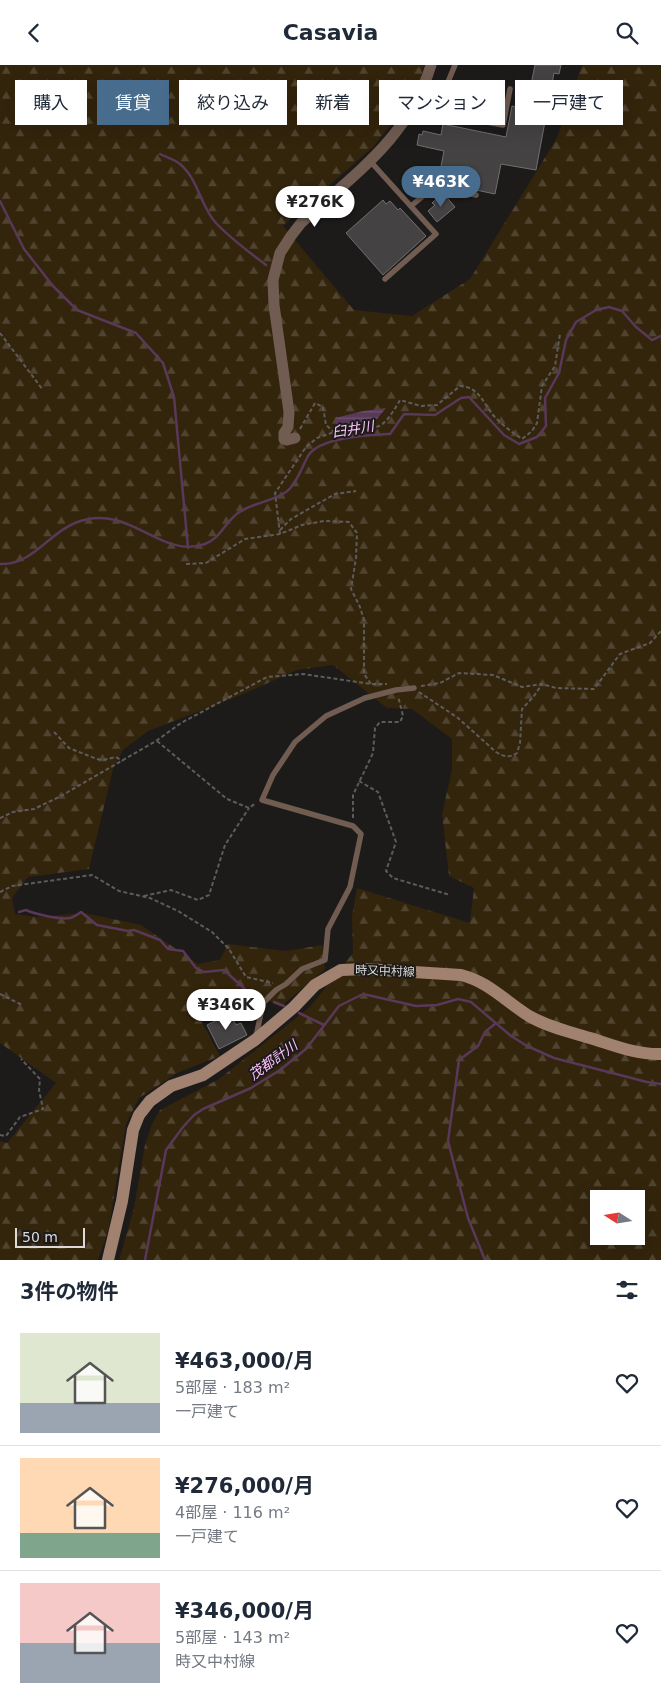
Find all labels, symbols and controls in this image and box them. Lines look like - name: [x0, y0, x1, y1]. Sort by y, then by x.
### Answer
- icon: back: [20, 19, 48, 47]
- icon: search: [613, 19, 641, 47]
- text: Casavia: [283, 20, 378, 45]
- chip: 購入: [15, 80, 87, 125]
- chip: 賃貸: [97, 80, 169, 125]
- chip: 絞り込み: [179, 80, 287, 125]
- chip: 新着: [297, 80, 369, 125]
- chip: マンション: [379, 80, 505, 125]
- chip: 一戸建て: [515, 80, 623, 125]
- pin: ¥463K: [406, 165, 476, 208]
- text: ¥463K: [413, 172, 469, 191]
- pin: ¥276K: [280, 185, 350, 228]
- text: ¥276K: [287, 192, 343, 211]
- water label: 臼井川: [331, 418, 377, 440]
- street label: 時又中村線: [355, 963, 415, 979]
- pin: ¥346K: [191, 989, 261, 1031]
- text: ¥346K: [198, 995, 254, 1014]
- water label: 茂都計川: [246, 1036, 302, 1083]
- north arrow: [590, 1190, 645, 1245]
- map controls: [590, 1190, 645, 1245]
- scale bar: [15, 1225, 85, 1248]
- text: 50 m: [22, 1229, 58, 1245]
- icon: filters: [613, 1276, 641, 1304]
- text: 3件の物件: [20, 1280, 119, 1304]
- text: ¥463,000/月: [175, 1349, 314, 1373]
- icon: home: [60, 1353, 120, 1413]
- icon: heart: [613, 1369, 641, 1397]
- text: 5部屋 · 183 m²: [175, 1378, 290, 1397]
- text: 一戸建て: [175, 1402, 239, 1421]
- text: ¥276,000/月: [175, 1474, 314, 1498]
- icon: home: [60, 1478, 120, 1538]
- icon: heart: [613, 1494, 641, 1522]
- text: 4部屋 · 116 m²: [175, 1503, 290, 1522]
- text: 一戸建て: [175, 1527, 239, 1546]
- text: ¥346,000/月: [175, 1599, 314, 1623]
- icon: home: [60, 1603, 120, 1663]
- icon: heart: [613, 1619, 641, 1647]
- text: 5部屋 · 143 m²: [175, 1628, 290, 1647]
- text: 時又中村線: [175, 1652, 255, 1671]

